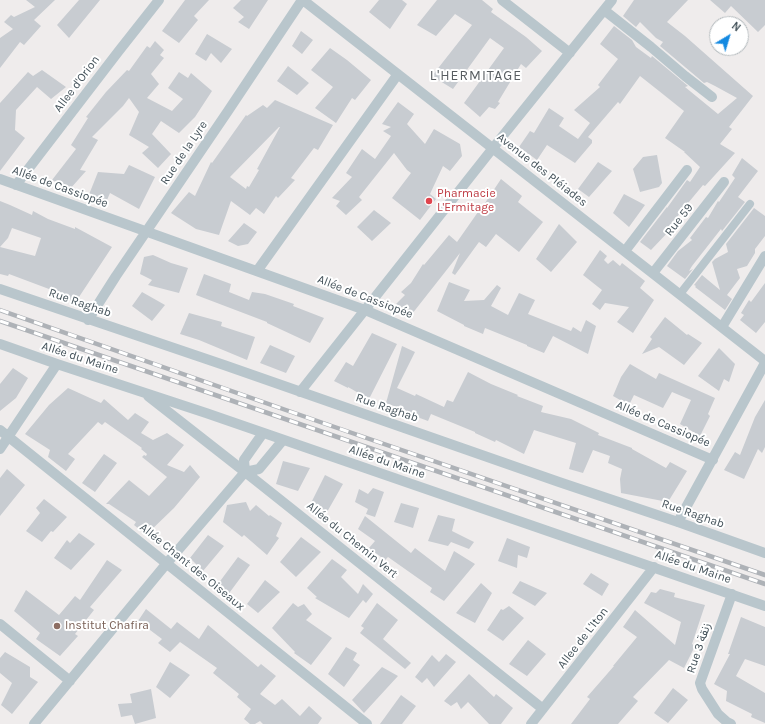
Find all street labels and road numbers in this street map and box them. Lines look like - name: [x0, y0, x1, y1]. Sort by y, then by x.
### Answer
- street label: Allee d'Orion: [51, 53, 103, 115]
- street label: Rue de la Lyre: [157, 118, 211, 188]
- street label: Avenue des Pléiades: [494, 130, 590, 210]
- street label: Allée de Cassiopée: [10, 163, 110, 211]
- street label: Rue 59: [662, 201, 696, 239]
- street label: Allée de Cassiopée: [315, 272, 415, 322]
- street label: Rue Raghab: [47, 286, 113, 320]
- street label: Allée du Maine: [40, 339, 120, 377]
- street label: Rue Raghab: [354, 391, 420, 425]
- street label: Allée de Cassiopée: [614, 398, 712, 450]
- street label: Allée du Maine: [347, 442, 427, 482]
- street label: Rue Raghab: [660, 497, 726, 531]
- street label: Allée du Chemin Vert: [304, 499, 400, 581]
- street label: Allée Chant des Oiseaux: [137, 520, 247, 614]
- street label: Allée du Maine: [653, 547, 733, 587]
- street label: Allee de L'Iton: [555, 604, 611, 672]
- street label: Rue 3 زنقة: [684, 621, 714, 675]

